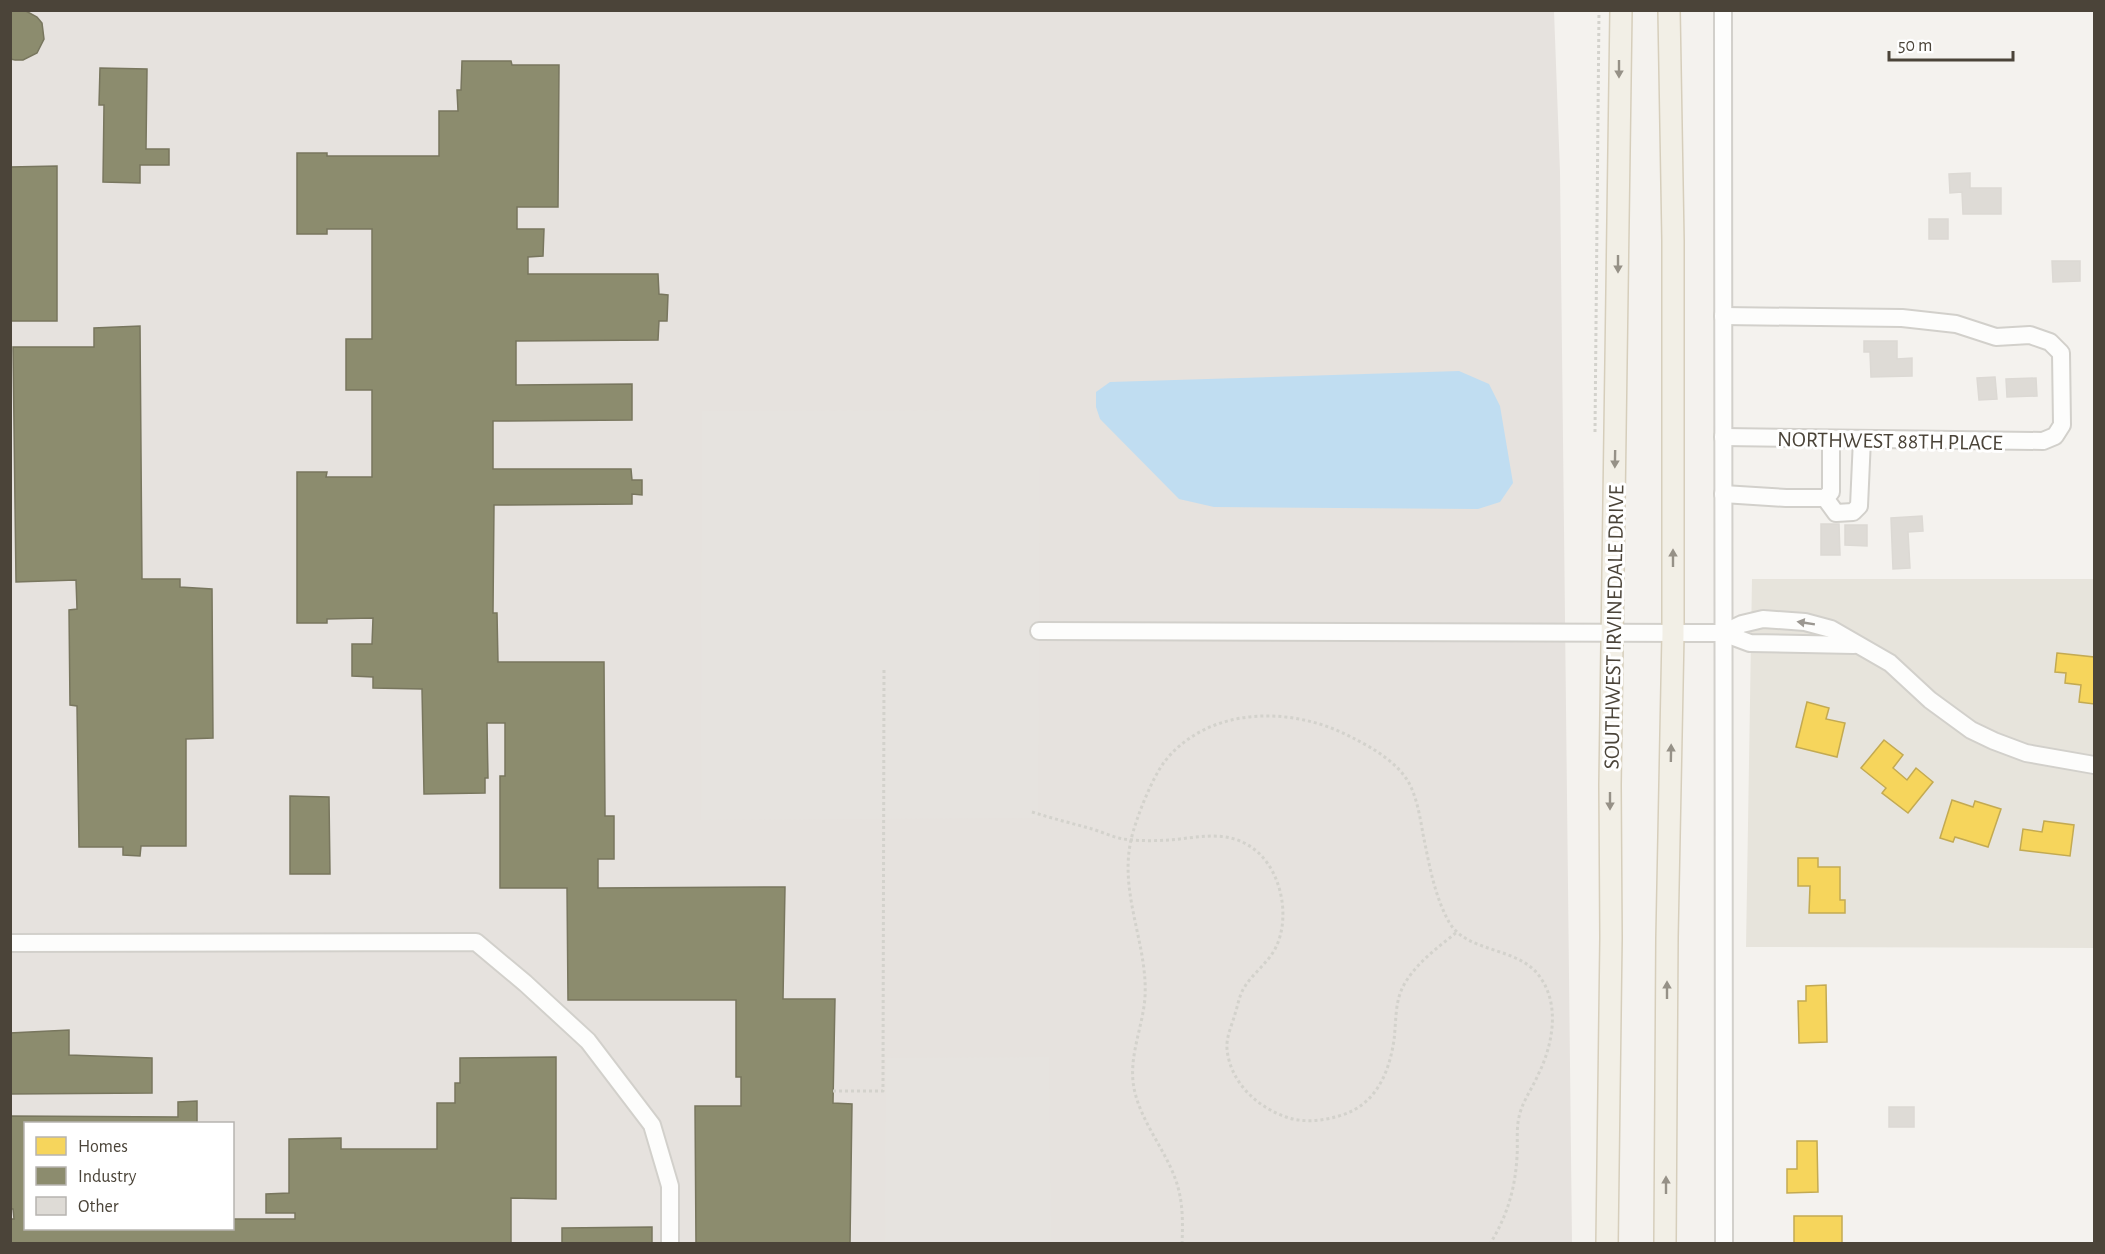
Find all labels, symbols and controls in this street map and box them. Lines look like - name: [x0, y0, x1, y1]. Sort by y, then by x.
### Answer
- scale bar: [1889, 24, 2014, 62]
- text: 50 m: [1898, 37, 1932, 55]
- one-way arrow: [1614, 59, 1624, 78]
- one-way arrow: [1613, 254, 1623, 273]
- street label: NORTHWEST 88TH PLACE: [1777, 428, 2003, 454]
- one-way arrow: [1611, 449, 1620, 468]
- street label: SOUTHWEST IRVINEDALE DRIVE: [1601, 484, 1627, 770]
- one-way arrow: [1668, 549, 1678, 568]
- one-way arrow: [1796, 618, 1815, 627]
- one-way arrow: [1666, 744, 1675, 763]
- one-way arrow: [1605, 791, 1615, 810]
- one-way arrow: [1662, 981, 1672, 1000]
- legend: [24, 1122, 234, 1230]
- text: Homes: [78, 1138, 128, 1156]
- text: Industry: [78, 1168, 137, 1186]
- one-way arrow: [1661, 1176, 1671, 1195]
- text: Other: [78, 1198, 119, 1216]

